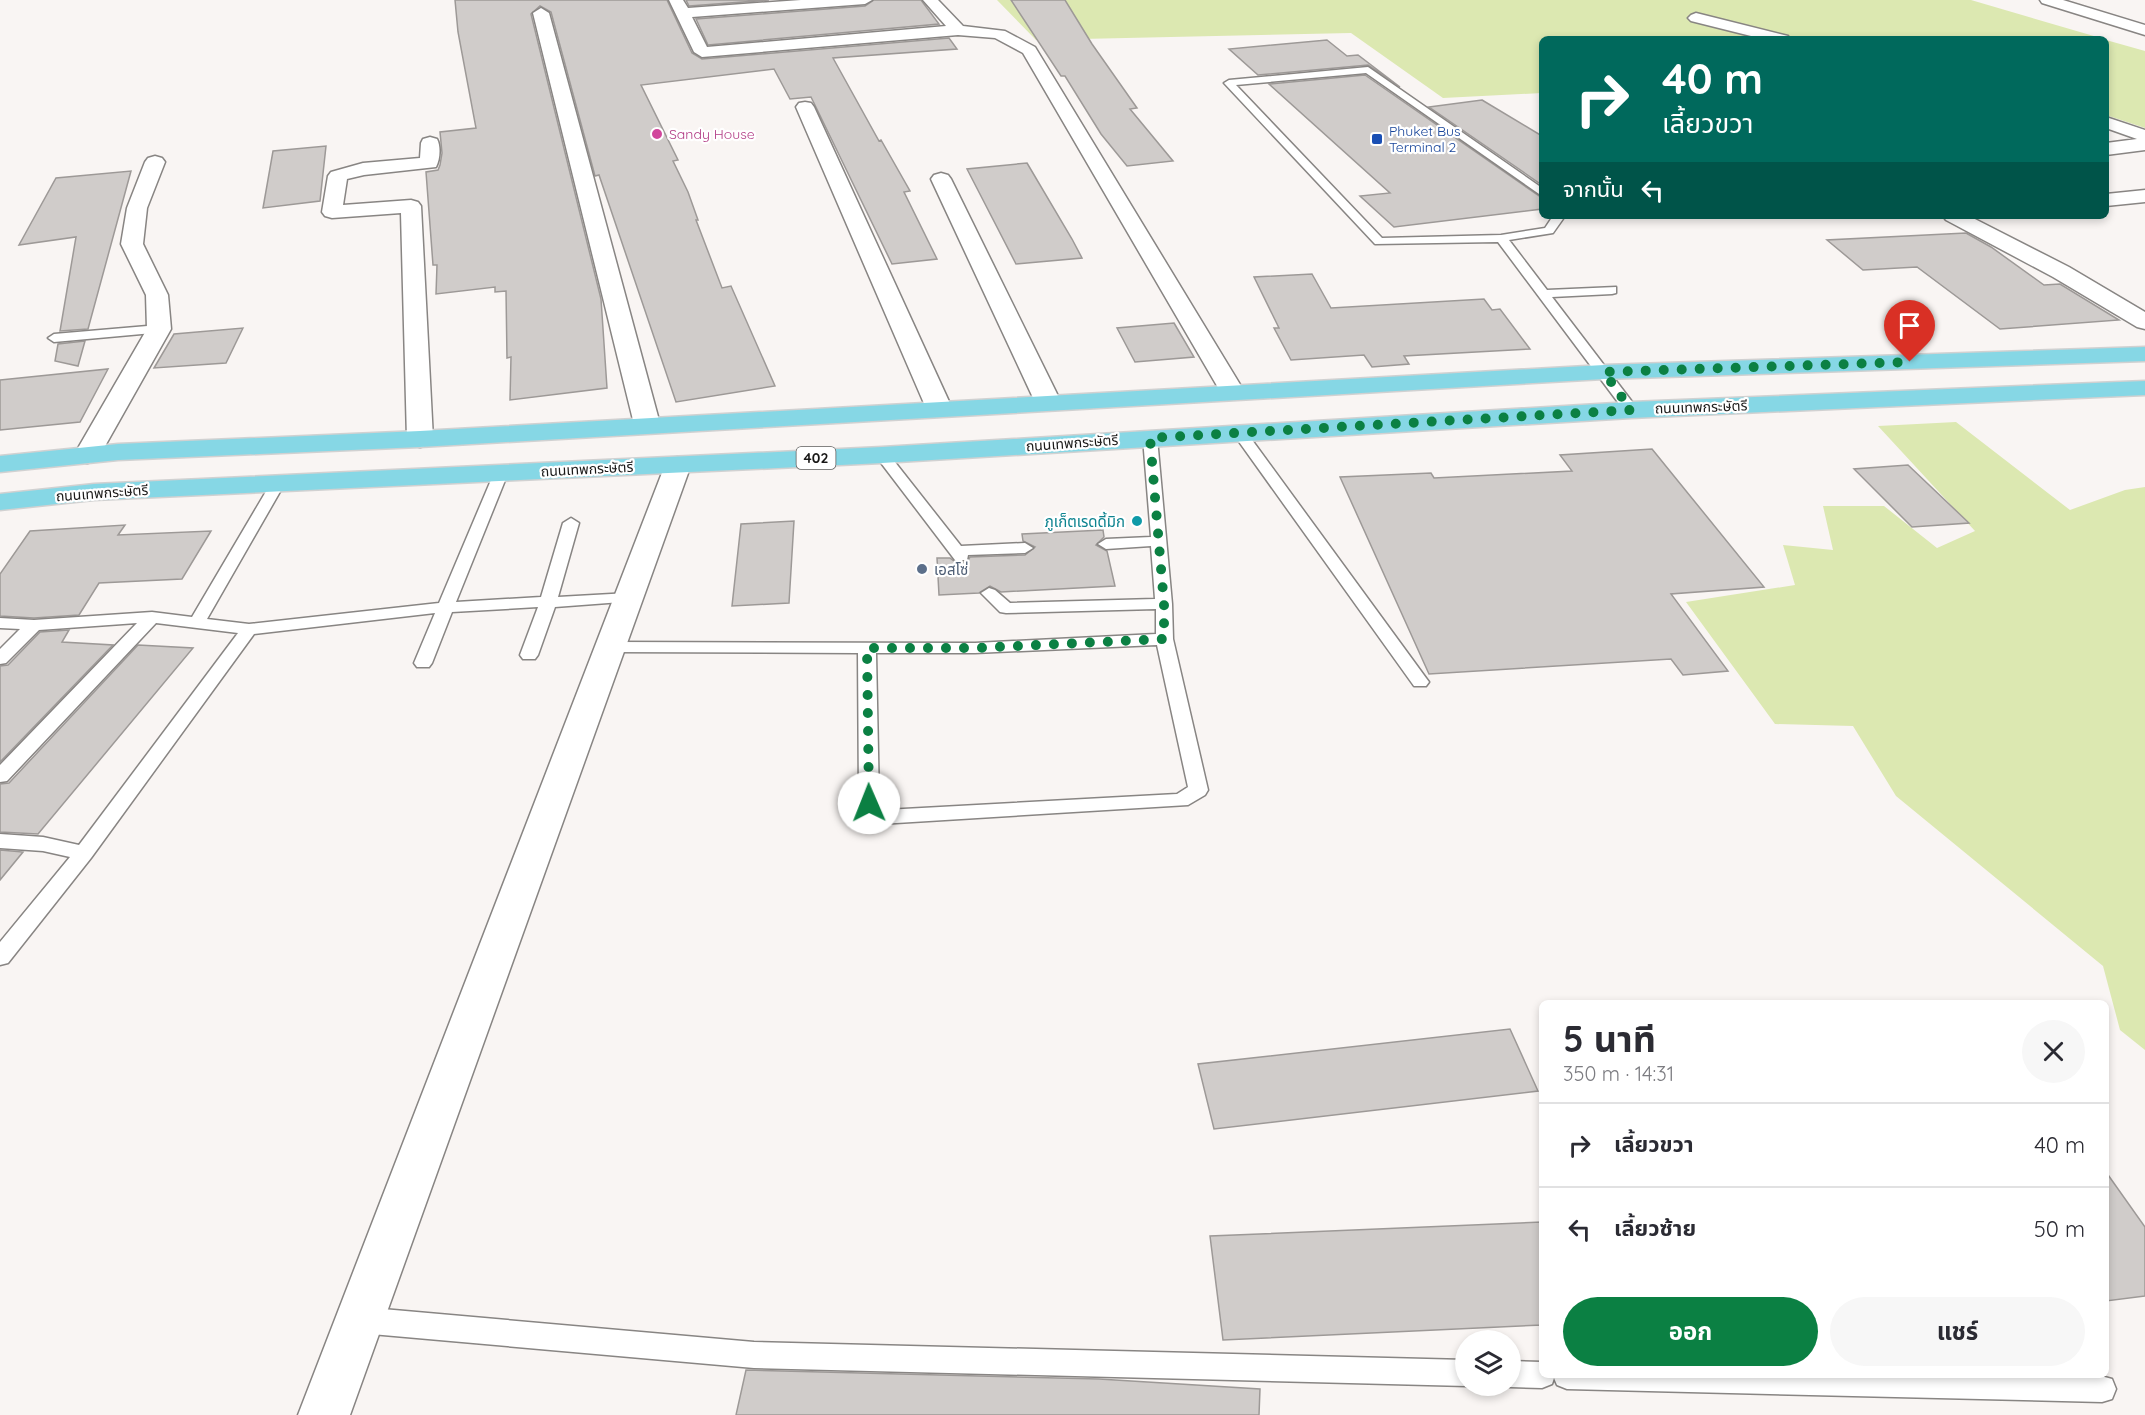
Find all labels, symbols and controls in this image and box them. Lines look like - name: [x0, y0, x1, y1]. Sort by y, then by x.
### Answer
- text: 40 m: [1662, 52, 1763, 105]
- icon: right: [1563, 60, 1641, 138]
- text: เลี้ยวขวา: [1662, 106, 1753, 140]
- place label: Phuket Bus Terminal 2: [1389, 122, 1461, 156]
- place label: Sandy House: [669, 125, 755, 143]
- marker: Sandy House: [650, 127, 664, 141]
- marker: Phuket Bus Terminal 2: [1370, 132, 1384, 146]
- icon: left: [1636, 174, 1669, 207]
- text: จากนั้น: [1563, 175, 1624, 203]
- pin: [1884, 300, 1935, 362]
- icon: arrive: [1893, 309, 1926, 342]
- street label: ถนนเทพกระษัตรี: [1654, 396, 1748, 418]
- street label: ถนนเทพกระษัตรี: [1025, 431, 1119, 455]
- road number: 402: [796, 447, 836, 469]
- street label: ถนนเทพกระษัตรี: [540, 458, 634, 480]
- street label: ถนนเทพกระษัตรี: [55, 481, 149, 505]
- place label: ภูเก็ตเรดดี้มิก: [1045, 511, 1125, 531]
- marker: ภูเก็ตเรดดี้มิก: [1130, 514, 1144, 528]
- place label: เอสโซ่: [934, 560, 968, 579]
- marker: เอสโซ่: [915, 562, 929, 576]
- position arrow: [837, 771, 901, 835]
- text: 5 นาที: [1563, 1016, 1656, 1061]
- button: close: [2022, 1020, 2085, 1083]
- text: 350 m · 14:31: [1563, 1061, 1674, 1086]
- icon: right: [1563, 1129, 1596, 1162]
- text: เลี้ยวขวา: [1614, 1130, 1694, 1158]
- text: 40 m: [2034, 1131, 2085, 1159]
- icon: left: [1563, 1213, 1596, 1246]
- text: เลี้ยวซ้าย: [1614, 1214, 1696, 1242]
- text: 50 m: [2034, 1215, 2085, 1243]
- button: ออก: [1563, 1297, 1818, 1366]
- button: แชร์: [1830, 1297, 2085, 1366]
- map controls: [1455, 1330, 1521, 1396]
- button: layers: [1455, 1330, 1521, 1396]

